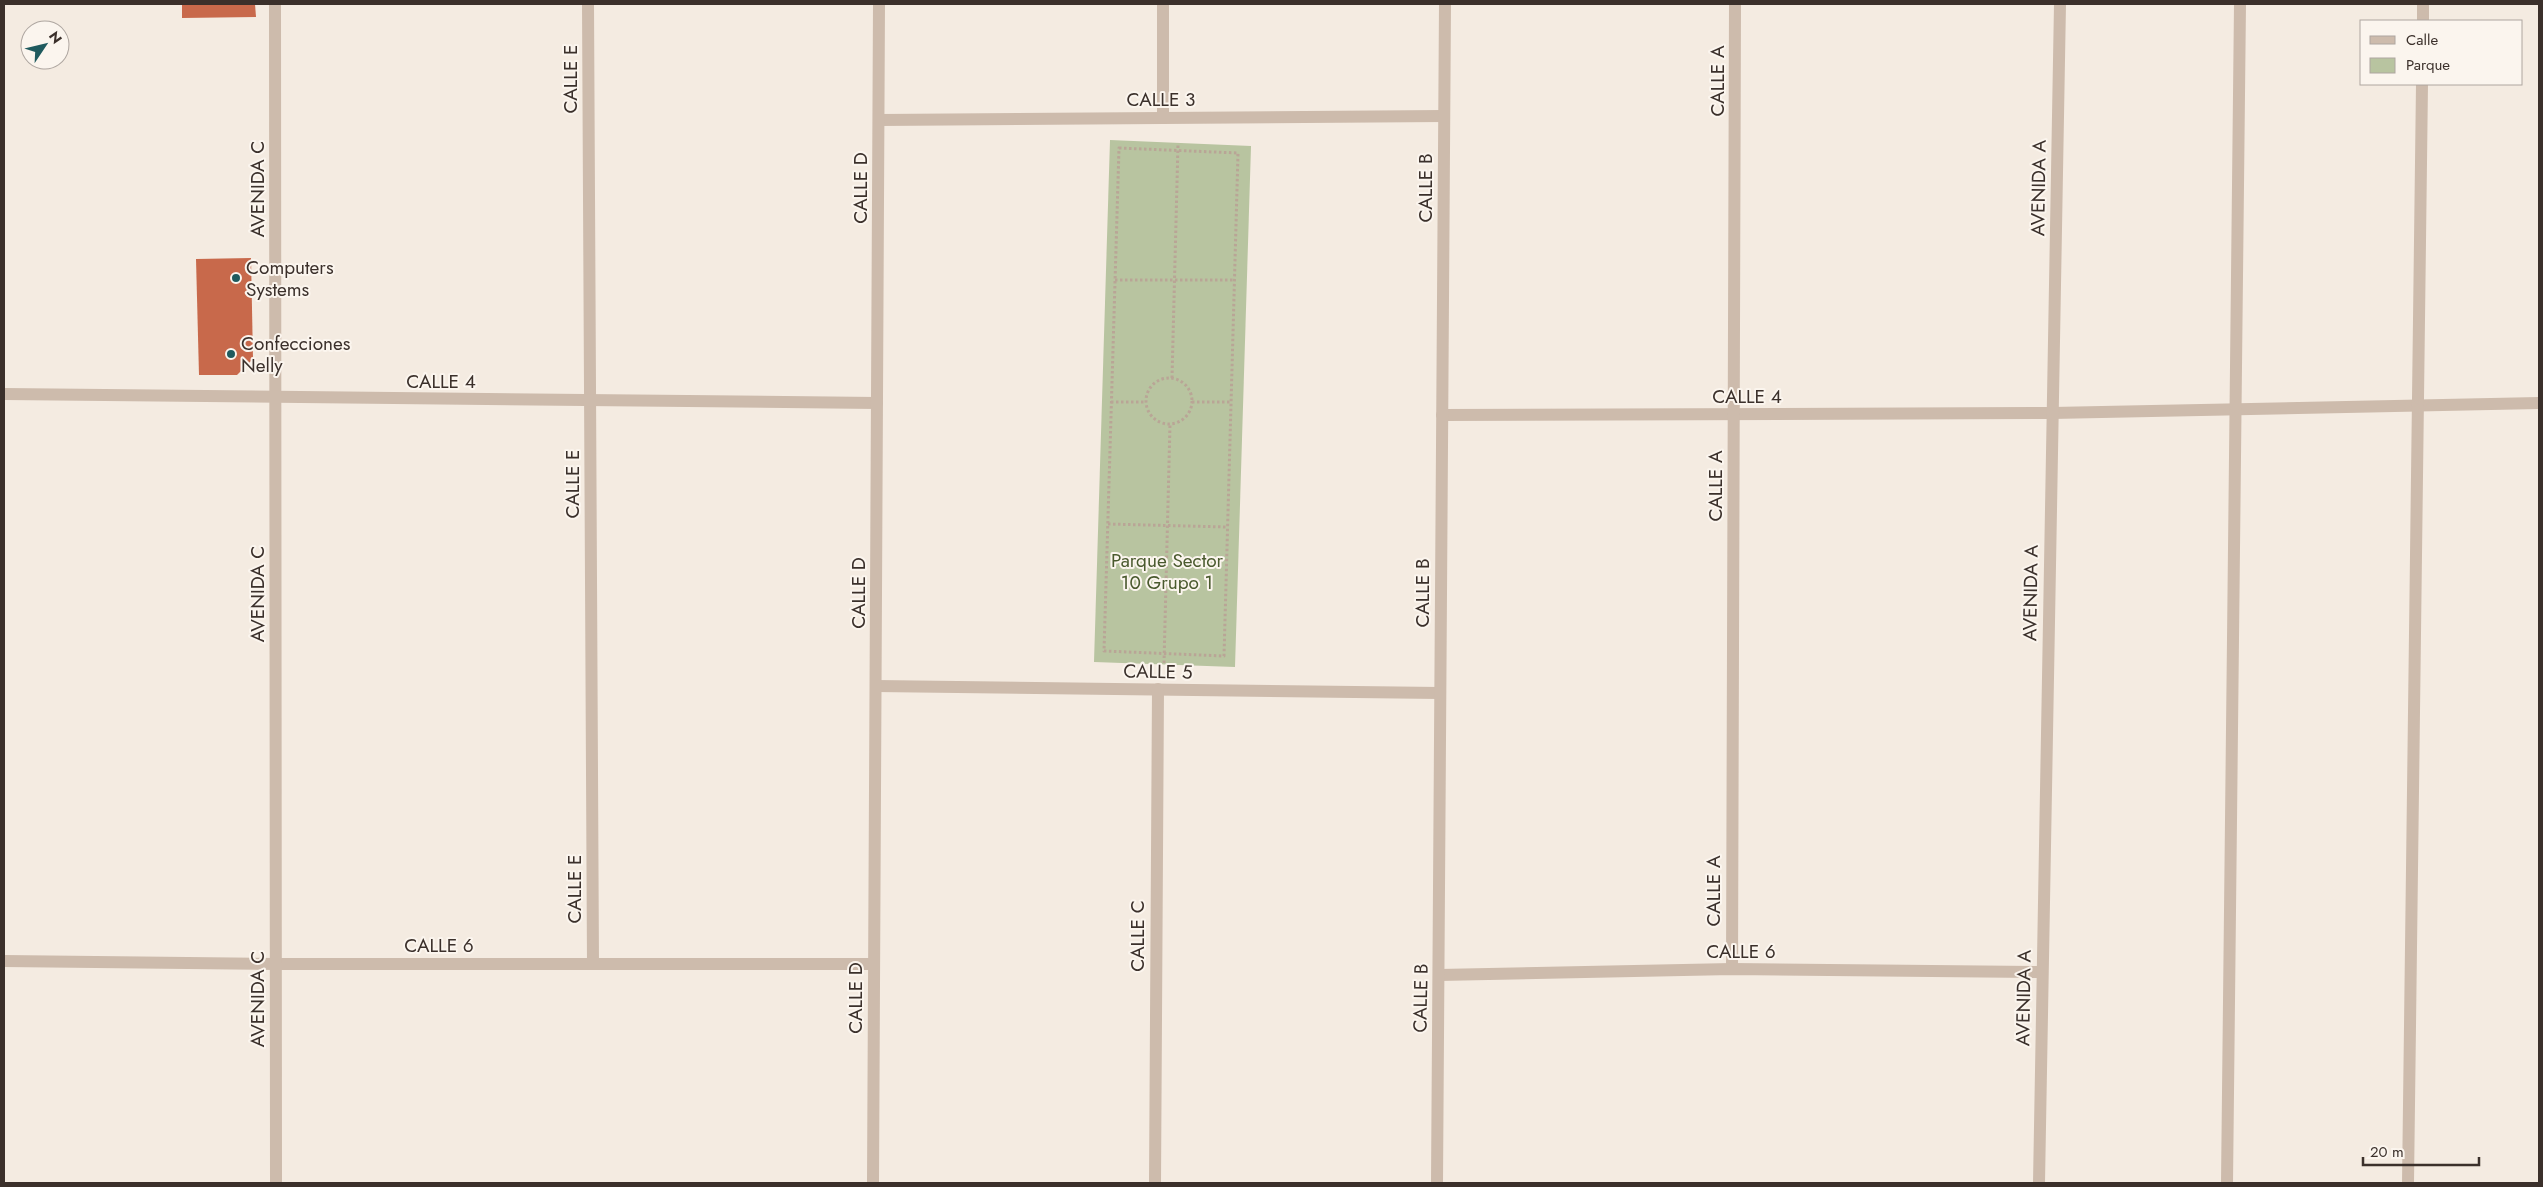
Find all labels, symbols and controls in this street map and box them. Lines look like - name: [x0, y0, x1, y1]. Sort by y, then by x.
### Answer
- north arrow: [20, 20, 70, 70]
- legend: [2360, 20, 2523, 85]
- text: N: [44, 27, 67, 48]
- text: Calle: [2406, 29, 2438, 51]
- street label: CALLE E: [557, 45, 584, 113]
- street label: CALLE A: [1704, 45, 1731, 117]
- text: Parque: [2406, 54, 2450, 76]
- street label: CALLE 3: [1127, 86, 1195, 113]
- street label: AVENIDA A: [2024, 139, 2053, 236]
- street label: AVENIDA C: [244, 141, 271, 237]
- street label: CALLE D: [847, 152, 874, 224]
- street label: CALLE B: [1412, 153, 1439, 223]
- place label: Computers Systems: [246, 254, 334, 303]
- marker: Computers Systems: [230, 272, 242, 284]
- place label: Confecciones Nelly: [241, 330, 351, 379]
- marker: Confecciones Nelly: [225, 348, 237, 360]
- street label: CALLE 4: [406, 368, 476, 395]
- street label: CALLE 4: [1712, 383, 1782, 410]
- street label: CALLE E: [559, 450, 586, 518]
- street label: CALLE A: [1702, 450, 1729, 522]
- street label: AVENIDA A: [2016, 544, 2045, 641]
- street label: AVENIDA C: [244, 546, 271, 642]
- park label: Parque Sector 10 Grupo 1: [1111, 547, 1224, 596]
- street label: CALLE D: [845, 557, 872, 629]
- street label: CALLE B: [1409, 558, 1436, 628]
- street label: CALLE 5: [1123, 657, 1193, 686]
- street label: CALLE E: [561, 855, 588, 923]
- street label: CALLE A: [1700, 855, 1727, 927]
- street label: CALLE C: [1124, 900, 1151, 972]
- street label: CALLE 6: [404, 932, 474, 959]
- street label: CALLE 6: [1706, 938, 1776, 965]
- street label: AVENIDA A: [2009, 949, 2038, 1046]
- street label: AVENIDA C: [244, 951, 271, 1047]
- street label: CALLE D: [842, 962, 869, 1034]
- street label: CALLE B: [1406, 963, 1435, 1033]
- scale bar: [2363, 1134, 2479, 1166]
- text: 20 m: [2370, 1141, 2404, 1163]

